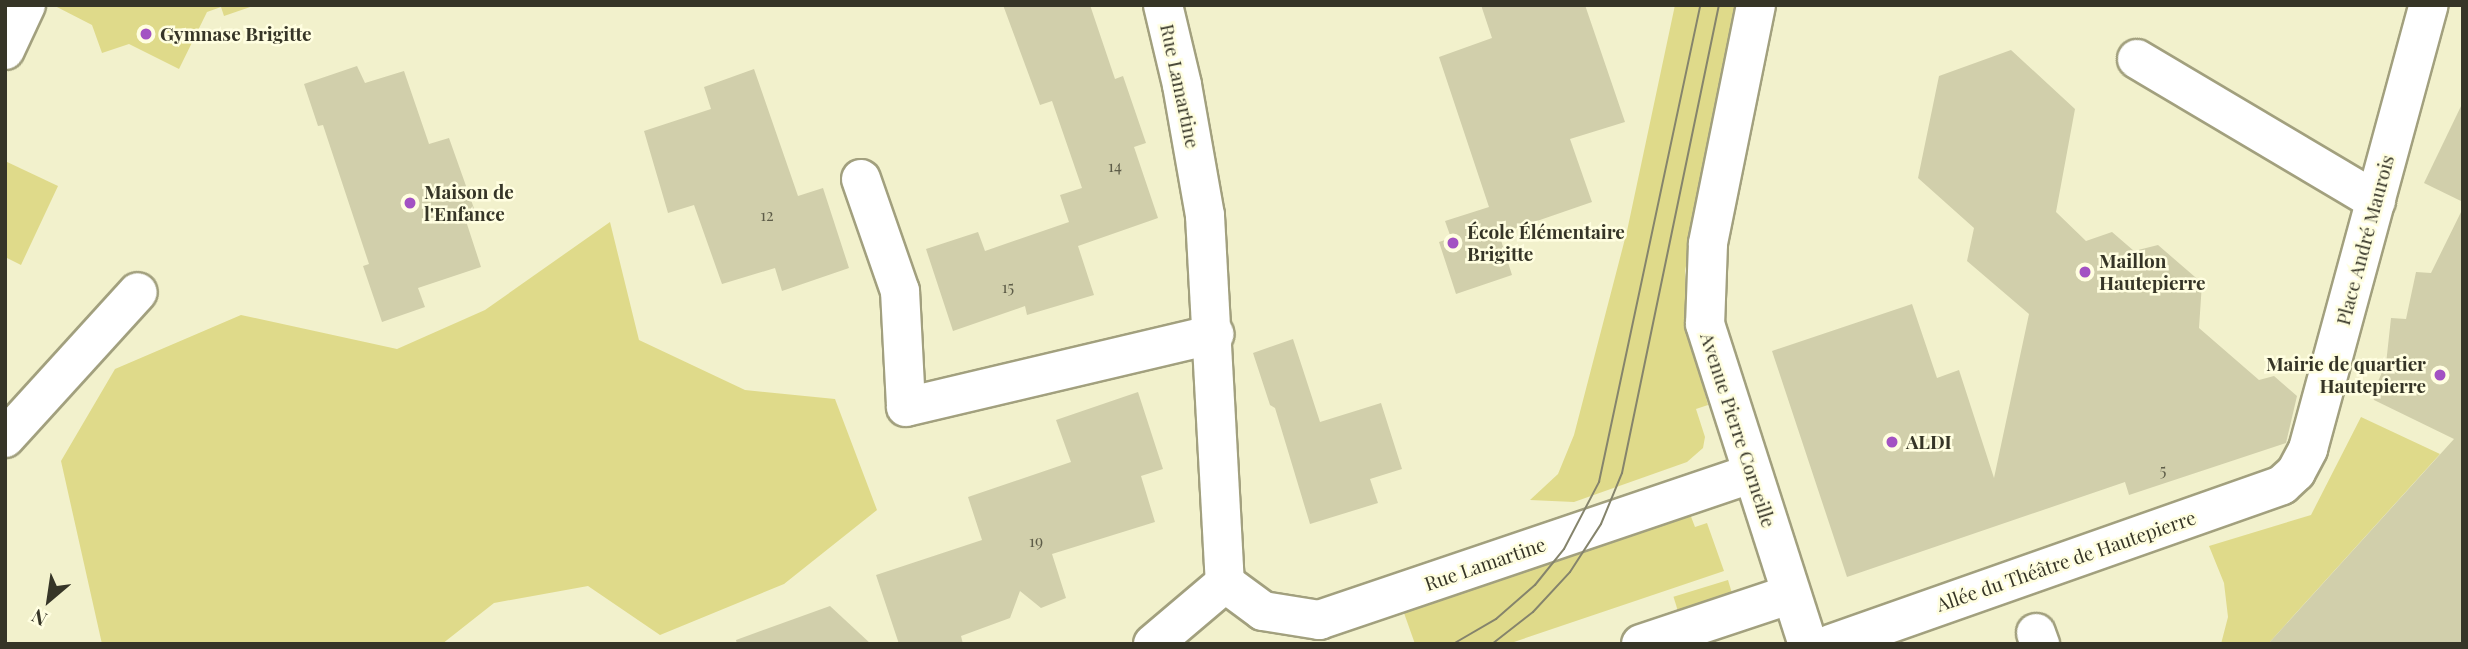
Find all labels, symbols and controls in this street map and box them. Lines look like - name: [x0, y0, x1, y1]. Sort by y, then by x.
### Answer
- street label: Rue Lamartine: [1156, 22, 1204, 150]
- place label: Gymnase Brigitte: [160, 23, 312, 45]
- marker: Gymnase Brigitte: [138, 26, 154, 42]
- street label: Place André Maurois: [2331, 152, 2399, 328]
- house number: 14: [1108, 156, 1122, 176]
- place label: Maison de l'Enfance: [424, 181, 514, 225]
- marker: Maison de l'Enfance: [402, 195, 418, 211]
- house number: 12: [760, 205, 774, 225]
- place label: École Élémentaire Brigitte: [1467, 221, 1625, 265]
- marker: École Élémentaire Brigitte: [1445, 235, 1461, 251]
- place label: Maillon Hautepierre: [2099, 250, 2206, 294]
- marker: Maillon Hautepierre: [2077, 264, 2093, 280]
- house number: 15: [1002, 277, 1014, 297]
- street label: Avenue Pierre Corneille: [1696, 330, 1780, 530]
- place label: Mairie de quartier Hautepierre: [2266, 353, 2426, 397]
- marker: Mairie de quartier Hautepierre: [2432, 367, 2448, 383]
- place label: ALDI: [1906, 431, 1952, 453]
- marker: ALDI: [1884, 434, 1900, 450]
- house number: 5: [2160, 460, 2166, 480]
- street label: Allée du Théâtre de Hautepierre: [1933, 506, 2199, 616]
- house number: 19: [1029, 531, 1043, 551]
- street label: Rue Lamartine: [1422, 533, 1548, 595]
- north arrow: [14, 565, 84, 635]
- text: N: [27, 604, 51, 633]

